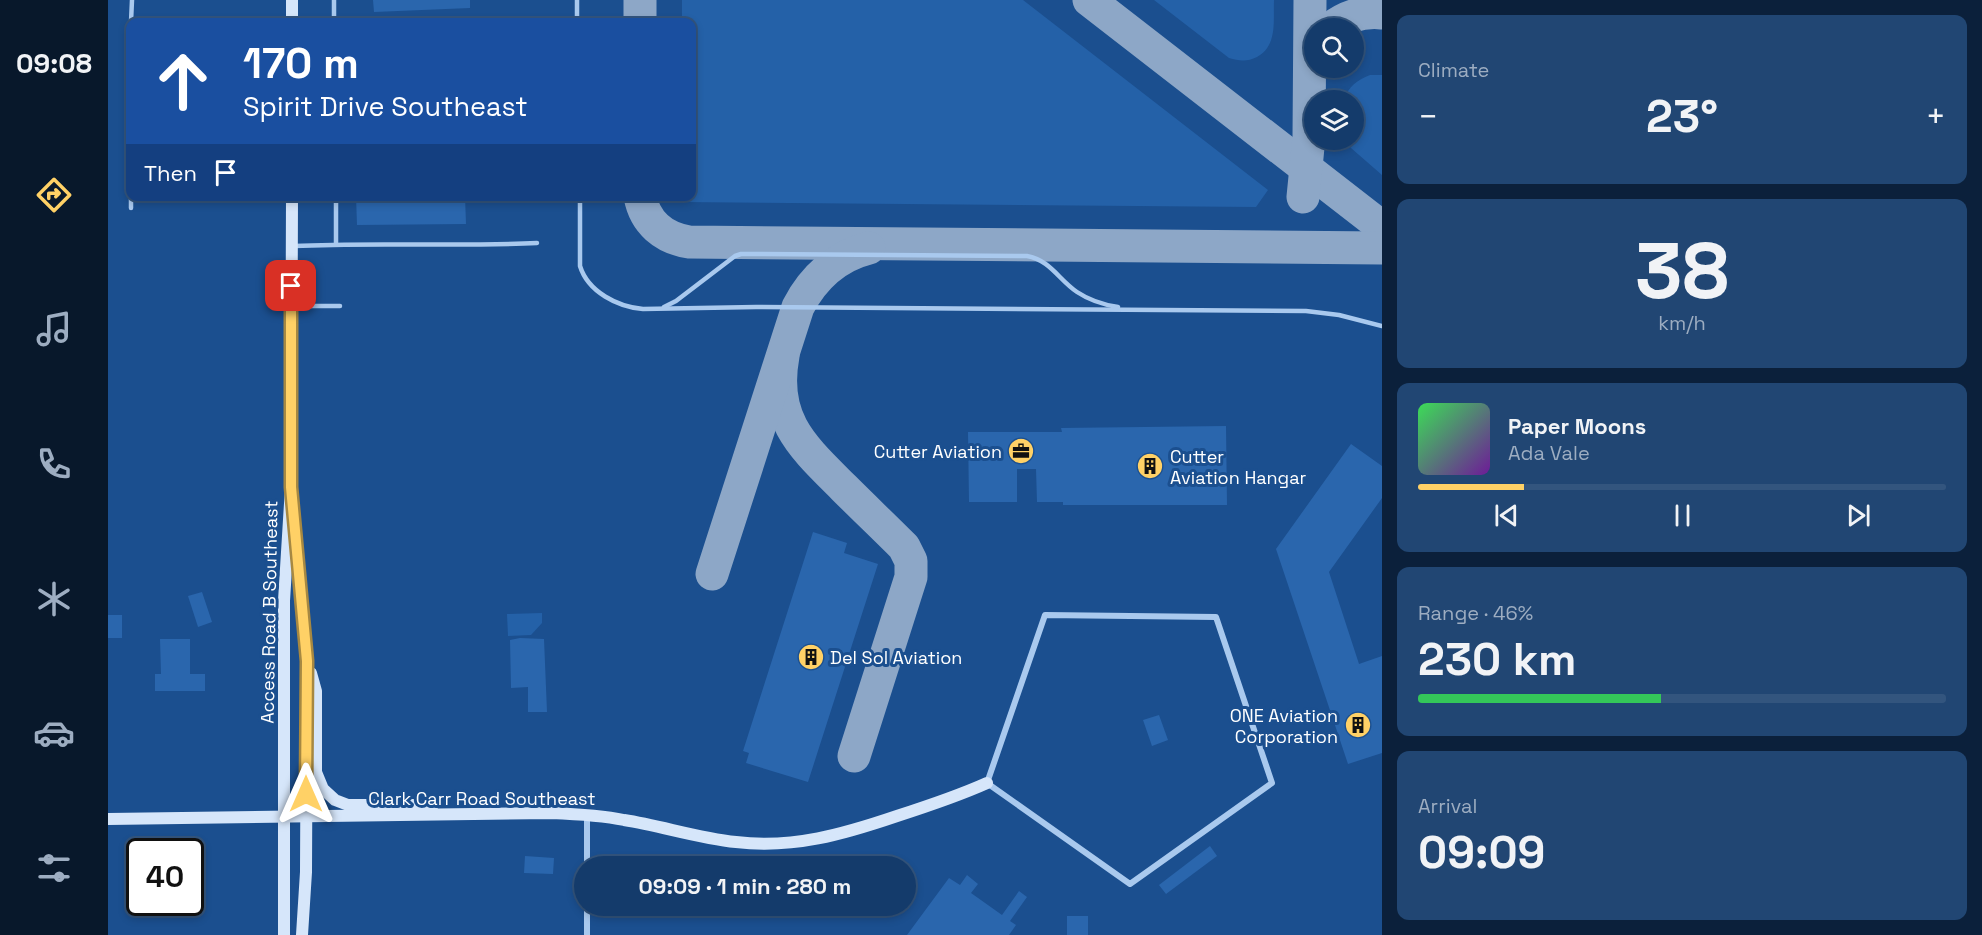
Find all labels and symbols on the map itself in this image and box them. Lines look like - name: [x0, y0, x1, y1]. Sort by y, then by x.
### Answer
- pin: [265, 260, 316, 311]
- office icon: Cutter Aviation: [1006, 436, 1036, 466]
- place label: Cutter Aviation: [874, 440, 1002, 463]
- place label: Cutter Aviation Hangar: [1170, 445, 1306, 489]
- building icon: Cutter Aviation Hangar: [1135, 451, 1165, 481]
- street label: Access Road B Southeast: [256, 500, 282, 724]
- building icon: Del Sol Aviation: [796, 642, 826, 672]
- place label: Del Sol Aviation: [830, 646, 962, 669]
- place label: ONE Aviation Corporation: [1230, 704, 1338, 748]
- building icon: ONE Aviation Corporation: [1343, 710, 1373, 740]
- position arrow: [274, 762, 338, 826]
- street label: Clark Carr Road Southeast: [368, 787, 596, 810]
- speed limit sign: 40: [126, 838, 204, 916]

